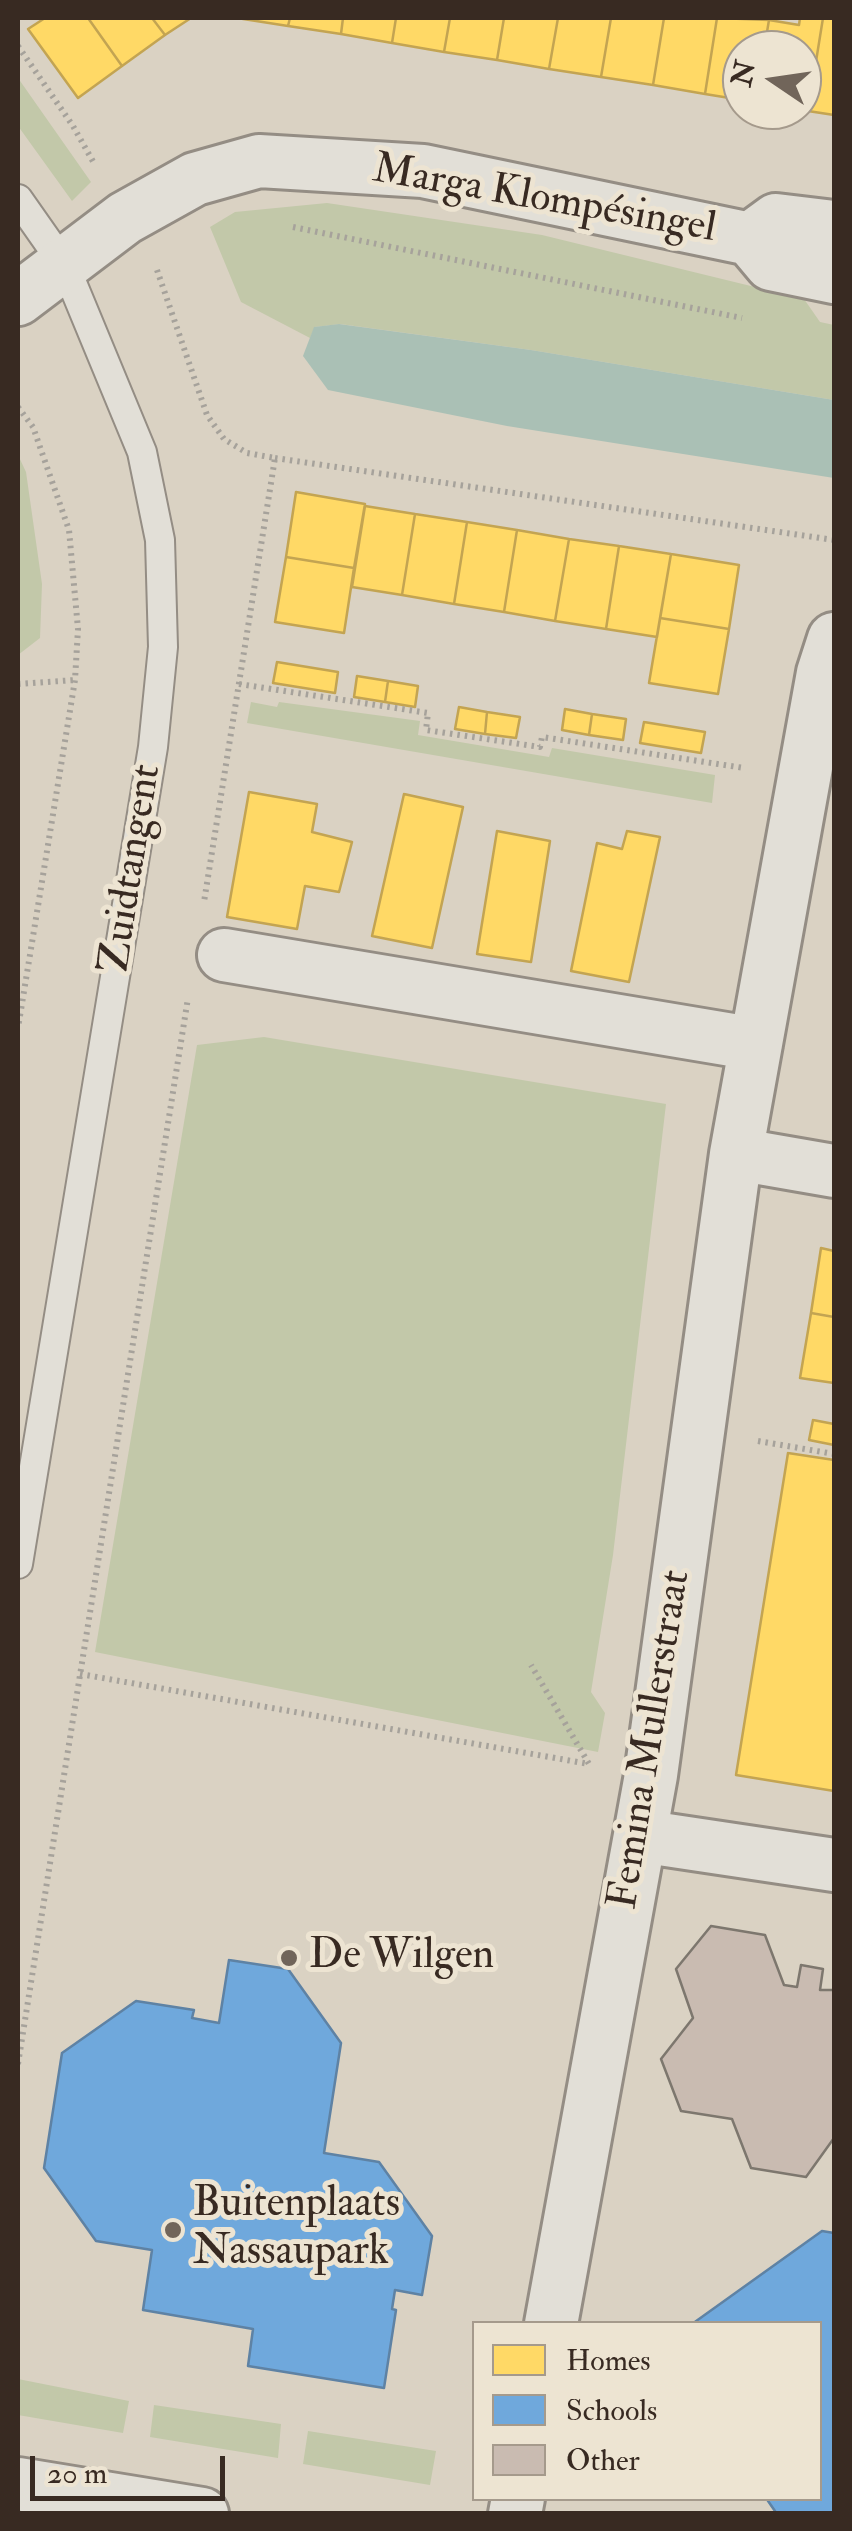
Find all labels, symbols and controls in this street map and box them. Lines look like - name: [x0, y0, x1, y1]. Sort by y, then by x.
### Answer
- north arrow: [722, 30, 822, 130]
- text: N: [724, 57, 764, 90]
- street label: Marga Klompésingel: [369, 146, 719, 256]
- street label: Zuidtangent: [92, 761, 174, 977]
- street label: Femina Mullerstraat: [600, 1567, 704, 1913]
- place label: De Wilgen: [309, 1933, 494, 1983]
- marker: De Wilgen: [278, 1947, 300, 1969]
- place label: Buitenplaats Nassaupark: [193, 2181, 400, 2280]
- marker: Buitenplaats Nassaupark: [162, 2219, 184, 2241]
- legend: [472, 2321, 822, 2501]
- text: Homes: [566, 2342, 651, 2379]
- text: Schools: [566, 2392, 657, 2429]
- scale bar: [35, 2436, 230, 2498]
- text: Other: [566, 2442, 640, 2479]
- text: 20 m: [47, 2455, 107, 2492]

